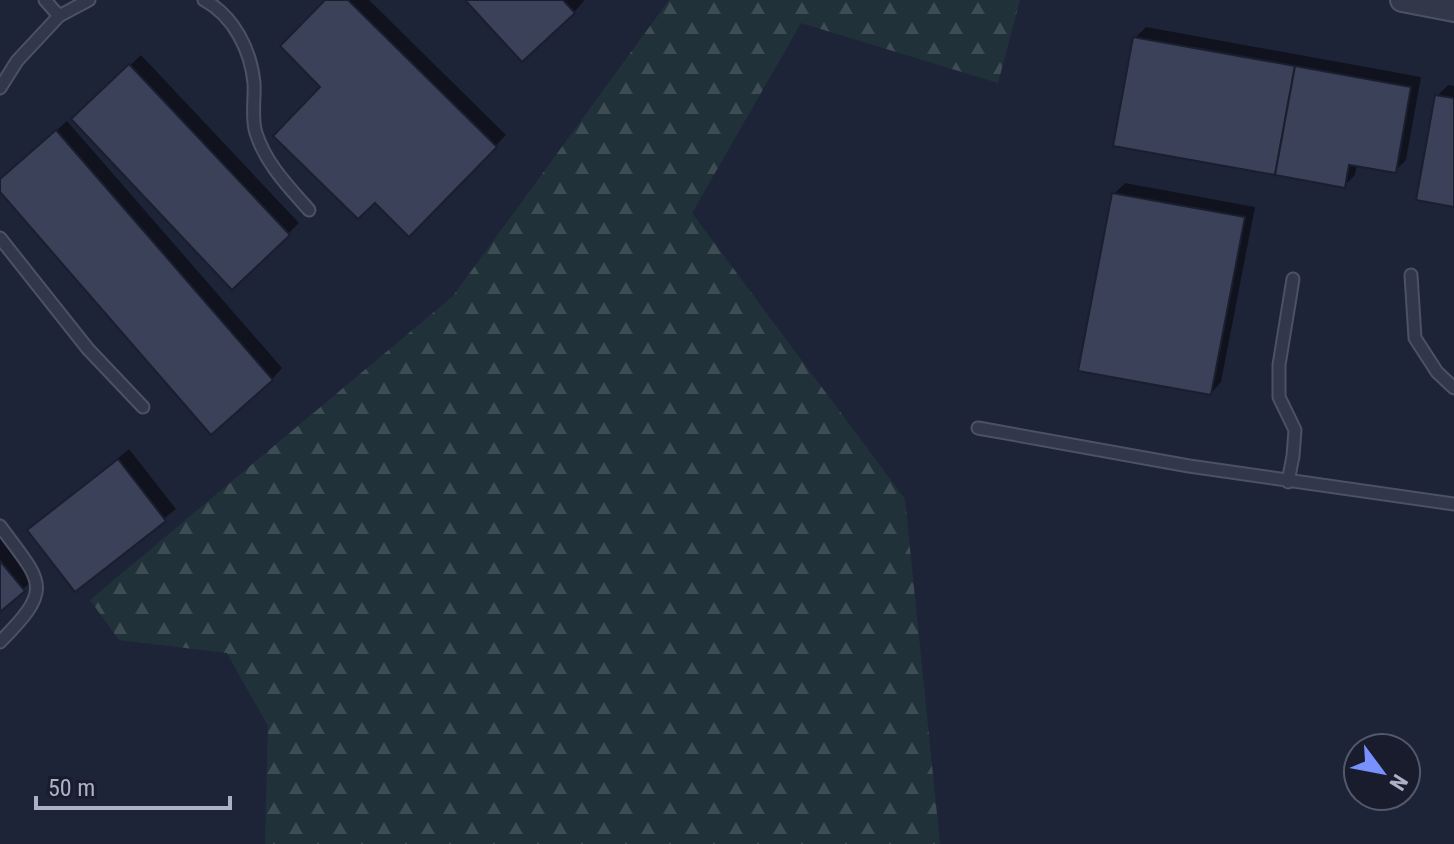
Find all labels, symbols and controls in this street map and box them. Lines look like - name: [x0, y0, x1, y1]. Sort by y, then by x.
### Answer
- north arrow: [1342, 732, 1422, 812]
- scale bar: [36, 760, 230, 810]
- text: N: [1384, 770, 1413, 795]
- text: 50 m: [48, 774, 95, 802]

